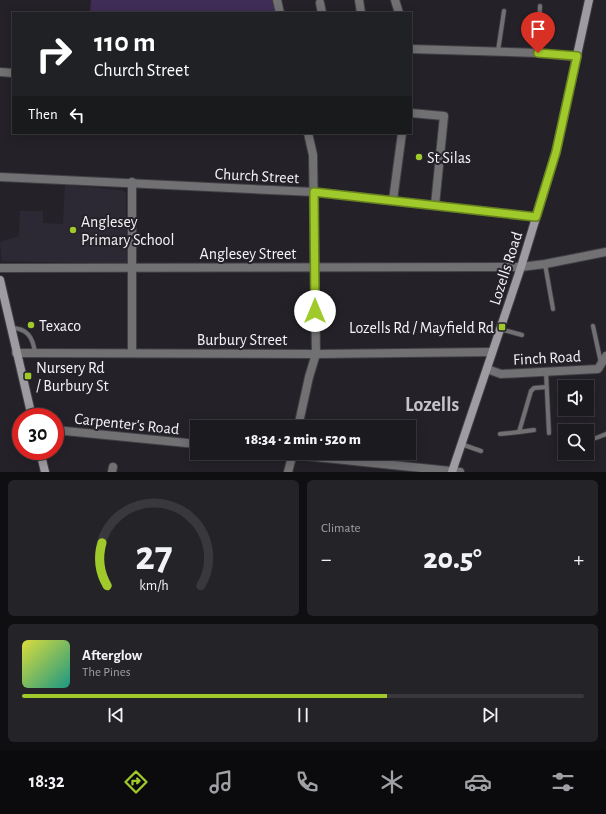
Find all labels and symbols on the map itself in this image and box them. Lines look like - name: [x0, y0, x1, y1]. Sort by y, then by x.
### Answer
- pin: [521, 12, 555, 53]
- place label: St Silas: [427, 150, 471, 166]
- marker: St Silas: [414, 152, 424, 162]
- street label: Church Street: [214, 166, 300, 186]
- place label: Anglesey Primary School: [81, 214, 174, 249]
- marker: Anglesey Primary School: [68, 225, 78, 235]
- street label: Lozells Road: [487, 230, 525, 307]
- street label: Anglesey Street: [200, 246, 296, 263]
- position arrow: [294, 290, 336, 332]
- place label: Texaco: [39, 318, 81, 334]
- marker: Texaco: [26, 320, 36, 330]
- place label: Lozells Rd / Mayfield Rd: [349, 320, 494, 337]
- marker: Lozells Rd / Mayfield Rd: [497, 322, 507, 332]
- street label: Burbury Street: [197, 332, 287, 349]
- street label: Finch Road: [513, 348, 581, 368]
- place label: Nursery Rd / Burbury St: [36, 360, 109, 395]
- marker: Nursery Rd / Burbury St: [23, 371, 33, 381]
- district label: Lozells: [405, 395, 459, 415]
- speed limit sign: 30: [12, 408, 64, 460]
- street label: Carpenter's Road: [74, 411, 180, 437]

